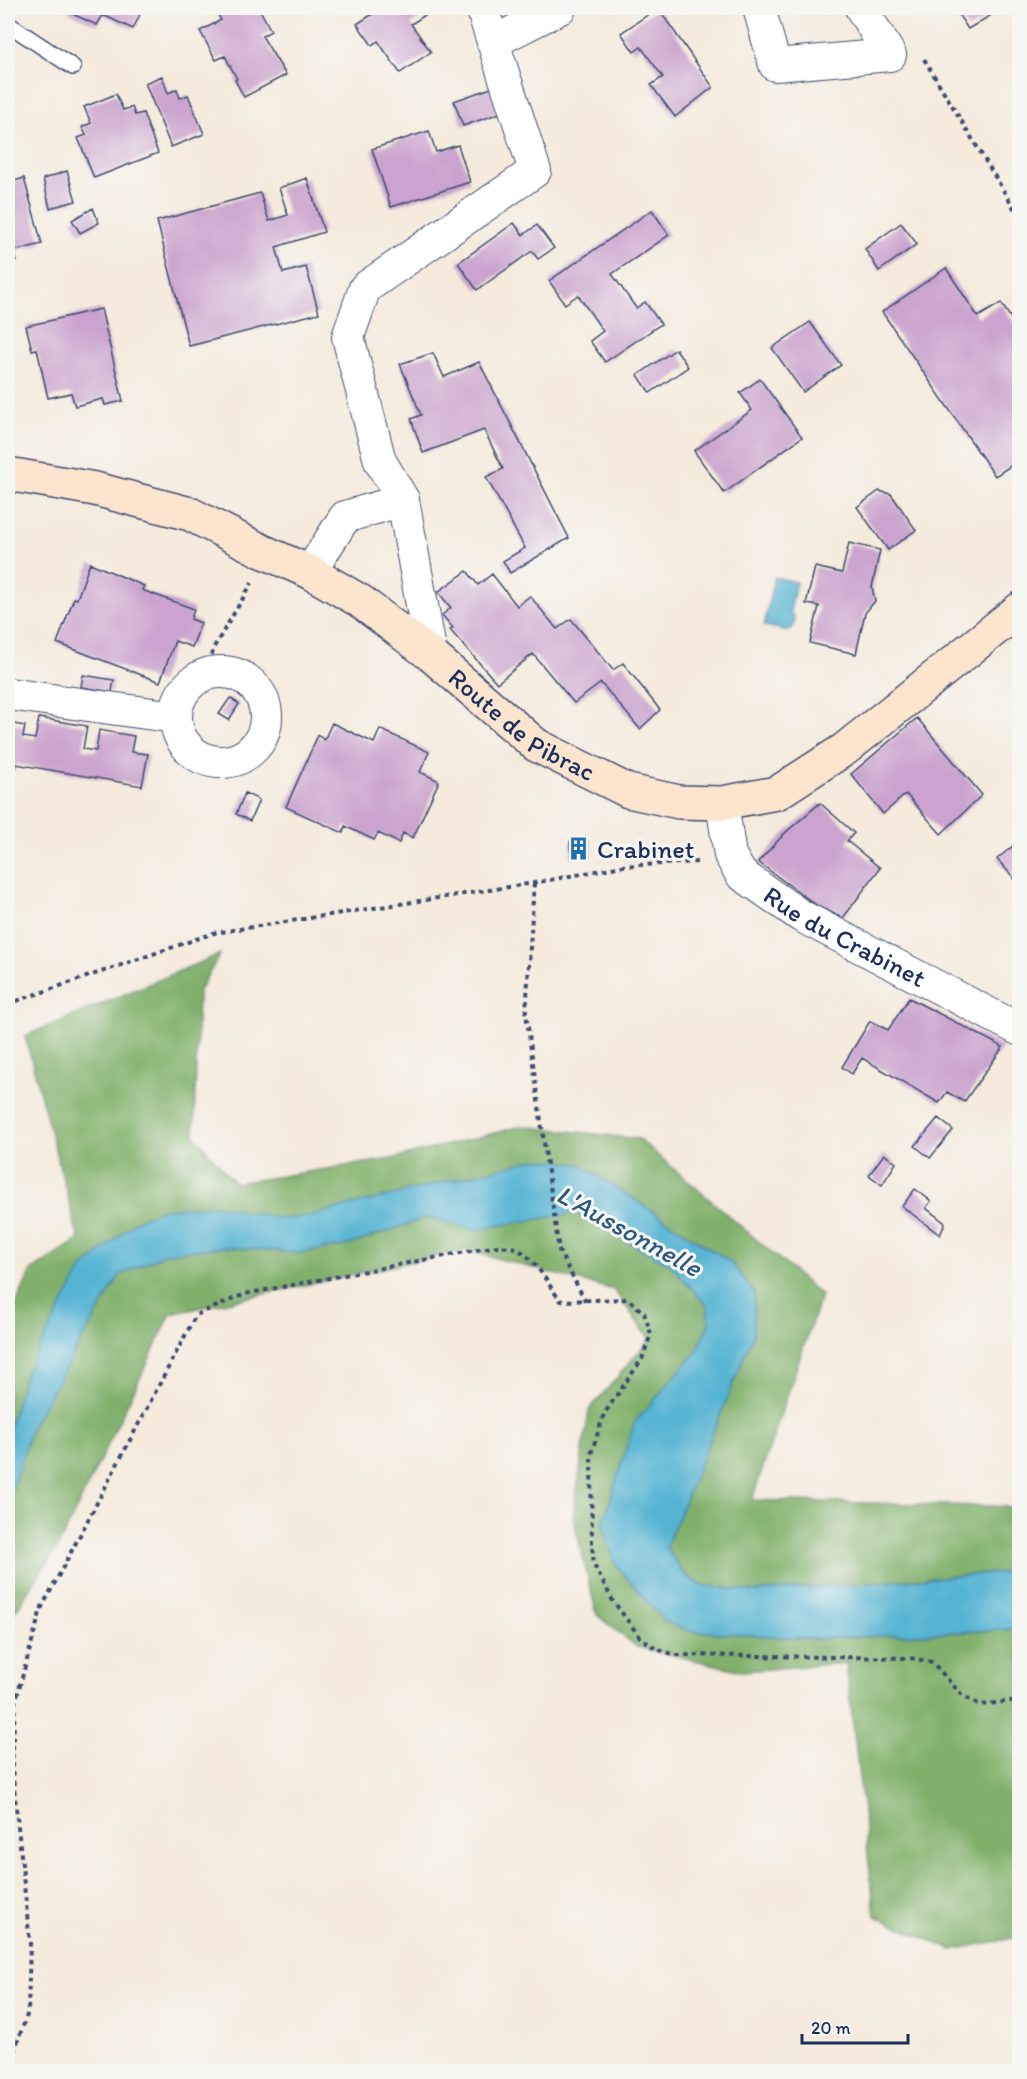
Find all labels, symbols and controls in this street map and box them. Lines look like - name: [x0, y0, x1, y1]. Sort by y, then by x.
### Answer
- street label: Route de Pibrac: [442, 661, 601, 788]
- place label: Crabinet: [597, 833, 695, 865]
- building icon: Crabinet: [566, 836, 592, 862]
- street label: Rue du Crabinet: [757, 879, 931, 994]
- water label: L'Aussonnelle: [551, 1177, 708, 1284]
- scale bar: [802, 2007, 908, 2045]
- text: 20 m: [811, 2017, 851, 2039]

